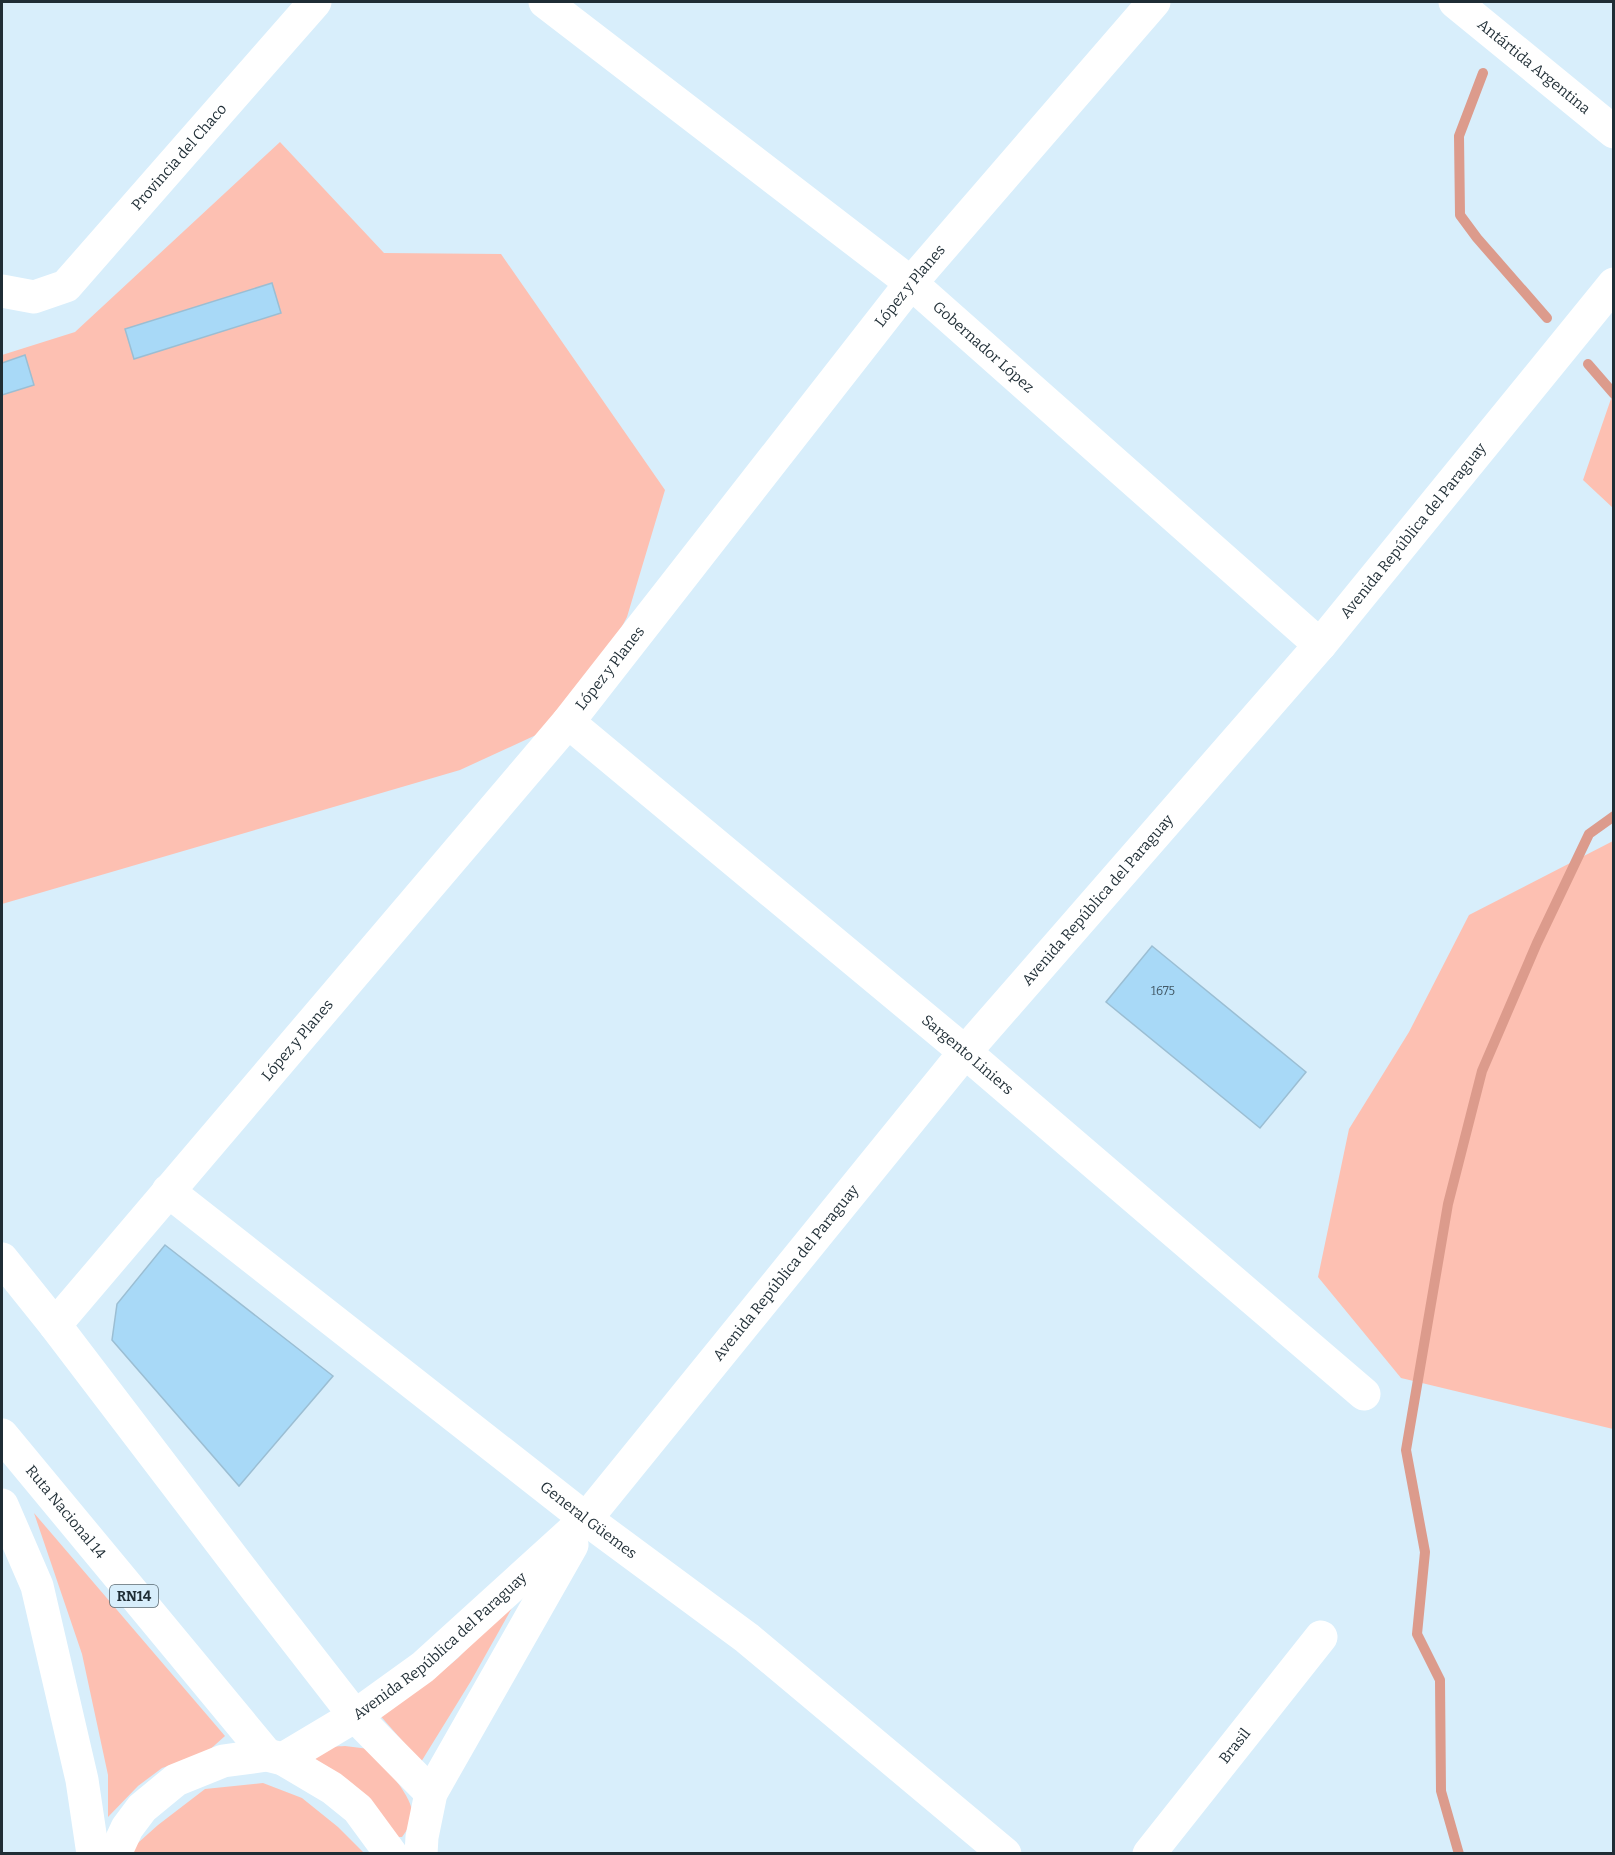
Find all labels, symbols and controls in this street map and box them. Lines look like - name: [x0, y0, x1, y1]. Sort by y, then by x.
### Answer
- street label: Antártida Argentina: [1474, 15, 1594, 118]
- street label: Provincia del Chaco: [128, 100, 231, 214]
- street label: López y Planes: [871, 241, 949, 331]
- street label: Gobernador López: [929, 297, 1038, 397]
- street label: Avenida República del Paraguay: [1337, 439, 1490, 622]
- street label: López y Planes: [572, 623, 648, 714]
- street label: Avenida República del Paraguay: [1018, 811, 1177, 989]
- house number: 1675: [1151, 984, 1175, 998]
- street label: López y Planes: [258, 996, 337, 1084]
- street label: Sargento Liniers: [918, 1011, 1017, 1098]
- street label: Avenida República del Paraguay: [709, 1181, 862, 1364]
- street label: Ruta Nacional 14: [22, 1462, 110, 1563]
- street label: General Güemes: [537, 1478, 640, 1563]
- street label: Avenida República del Paraguay: [349, 1568, 530, 1723]
- road number: RN14: [110, 1585, 158, 1607]
- street label: Brasil: [1215, 1725, 1254, 1767]

